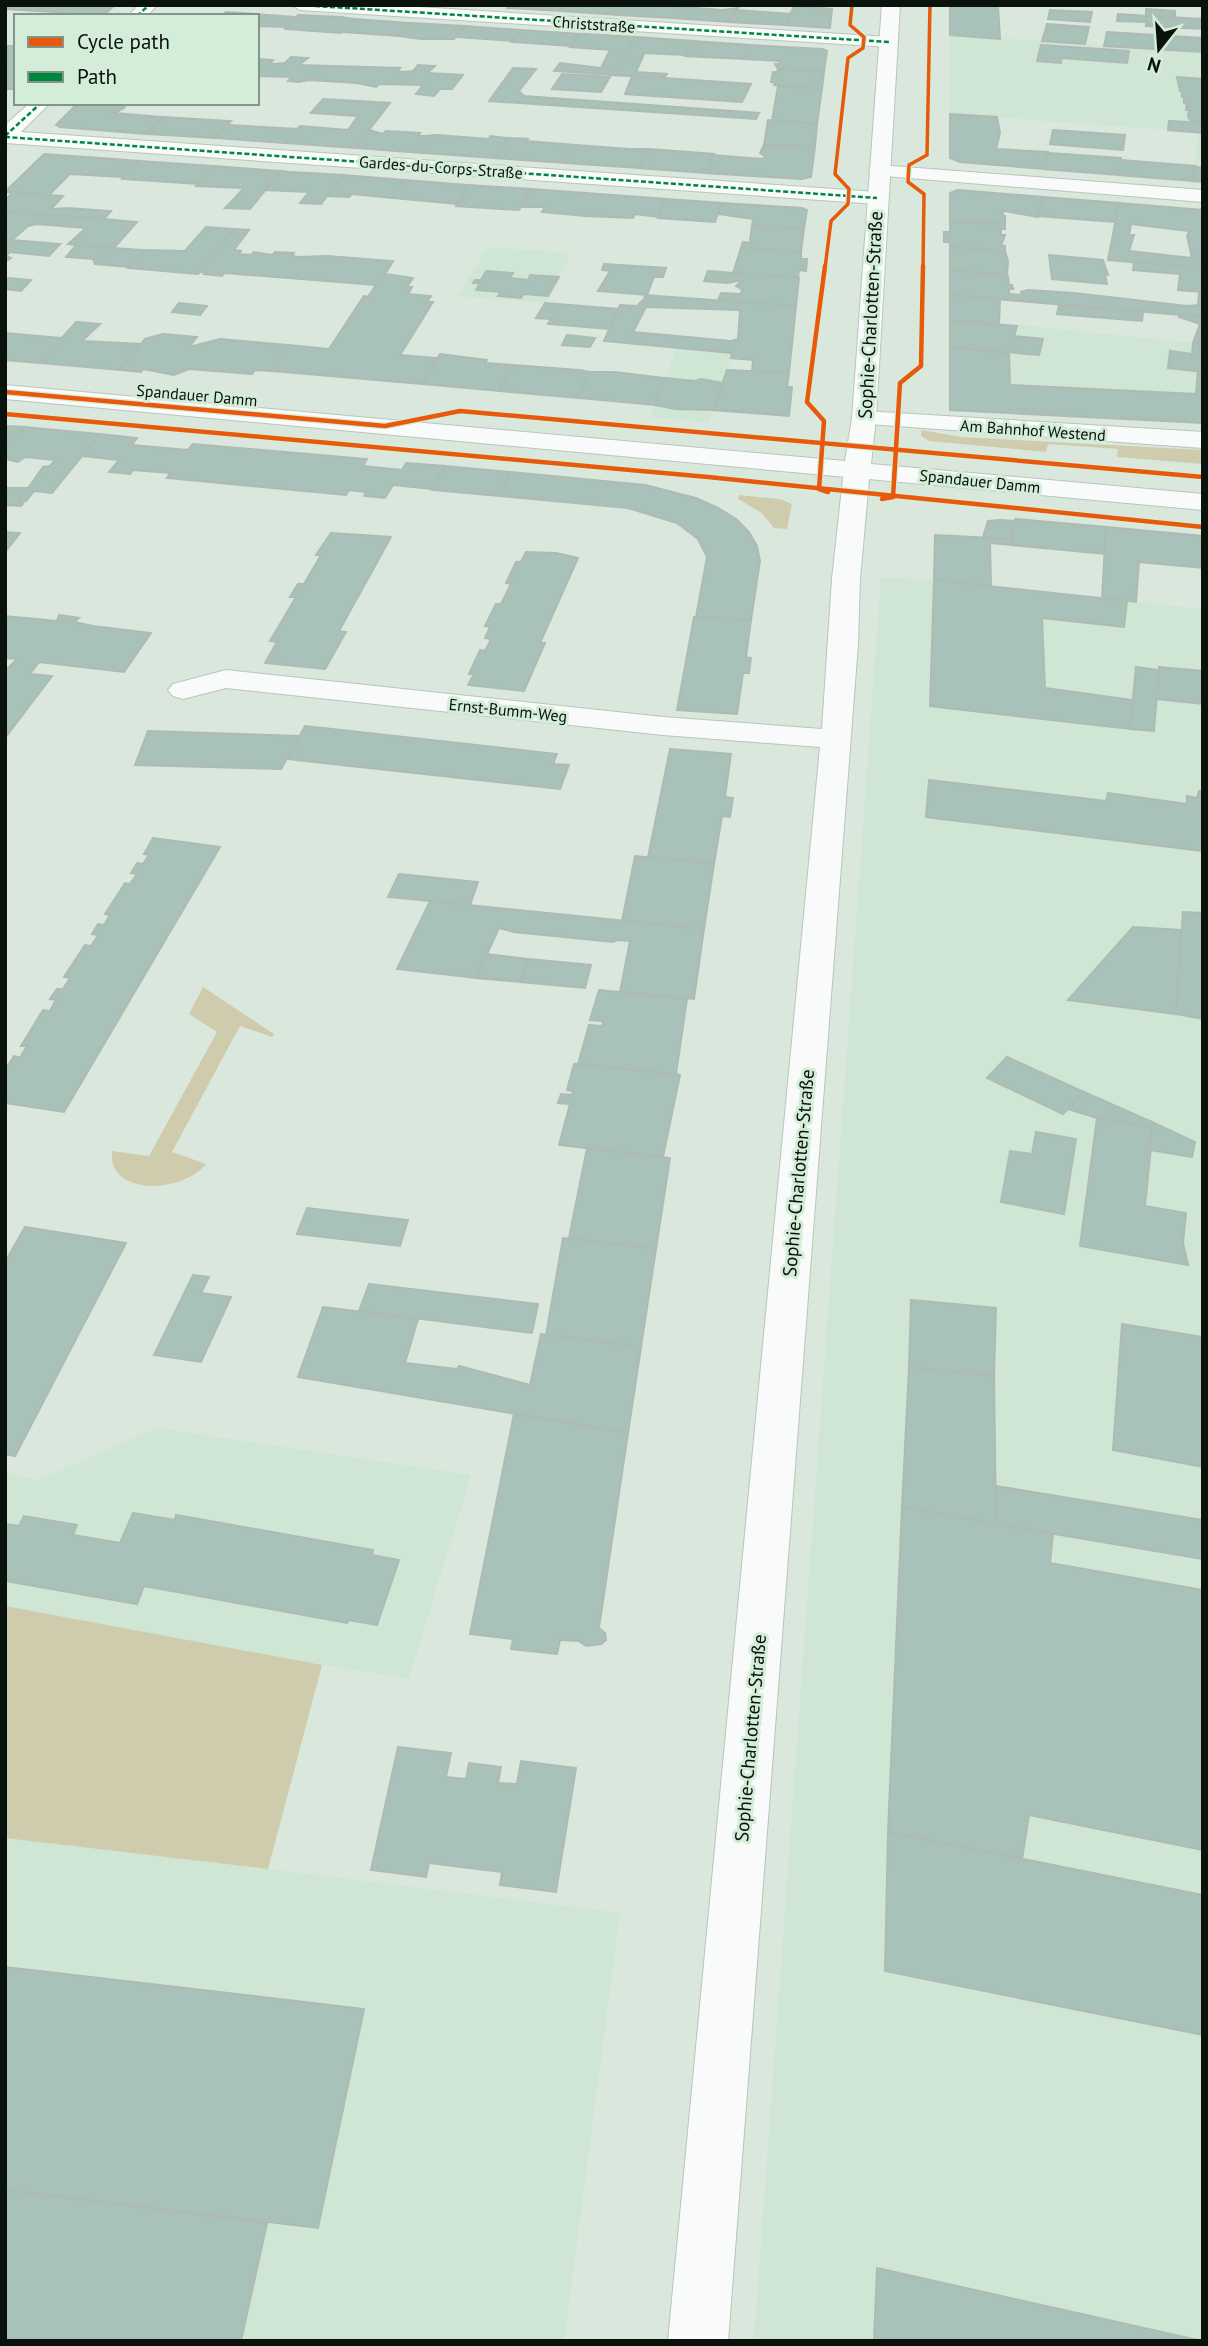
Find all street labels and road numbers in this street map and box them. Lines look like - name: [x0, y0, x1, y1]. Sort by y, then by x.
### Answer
- street label: Christstraße: [552, 11, 636, 37]
- street label: Gardes-du-Corps-Straße: [358, 151, 524, 183]
- street label: Sophie-Charlotten-Straße: [853, 210, 887, 420]
- street label: Spandauer Damm: [136, 380, 258, 410]
- street label: Am Bahnhof Westend: [960, 415, 1106, 445]
- street label: Spandauer Damm: [919, 465, 1041, 497]
- street label: Ernst-Bumm-Weg: [448, 694, 568, 726]
- street label: Sophie-Charlotten-Straße: [777, 1068, 819, 1278]
- street label: Sophie-Charlotten-Straße: [729, 1633, 771, 1843]

